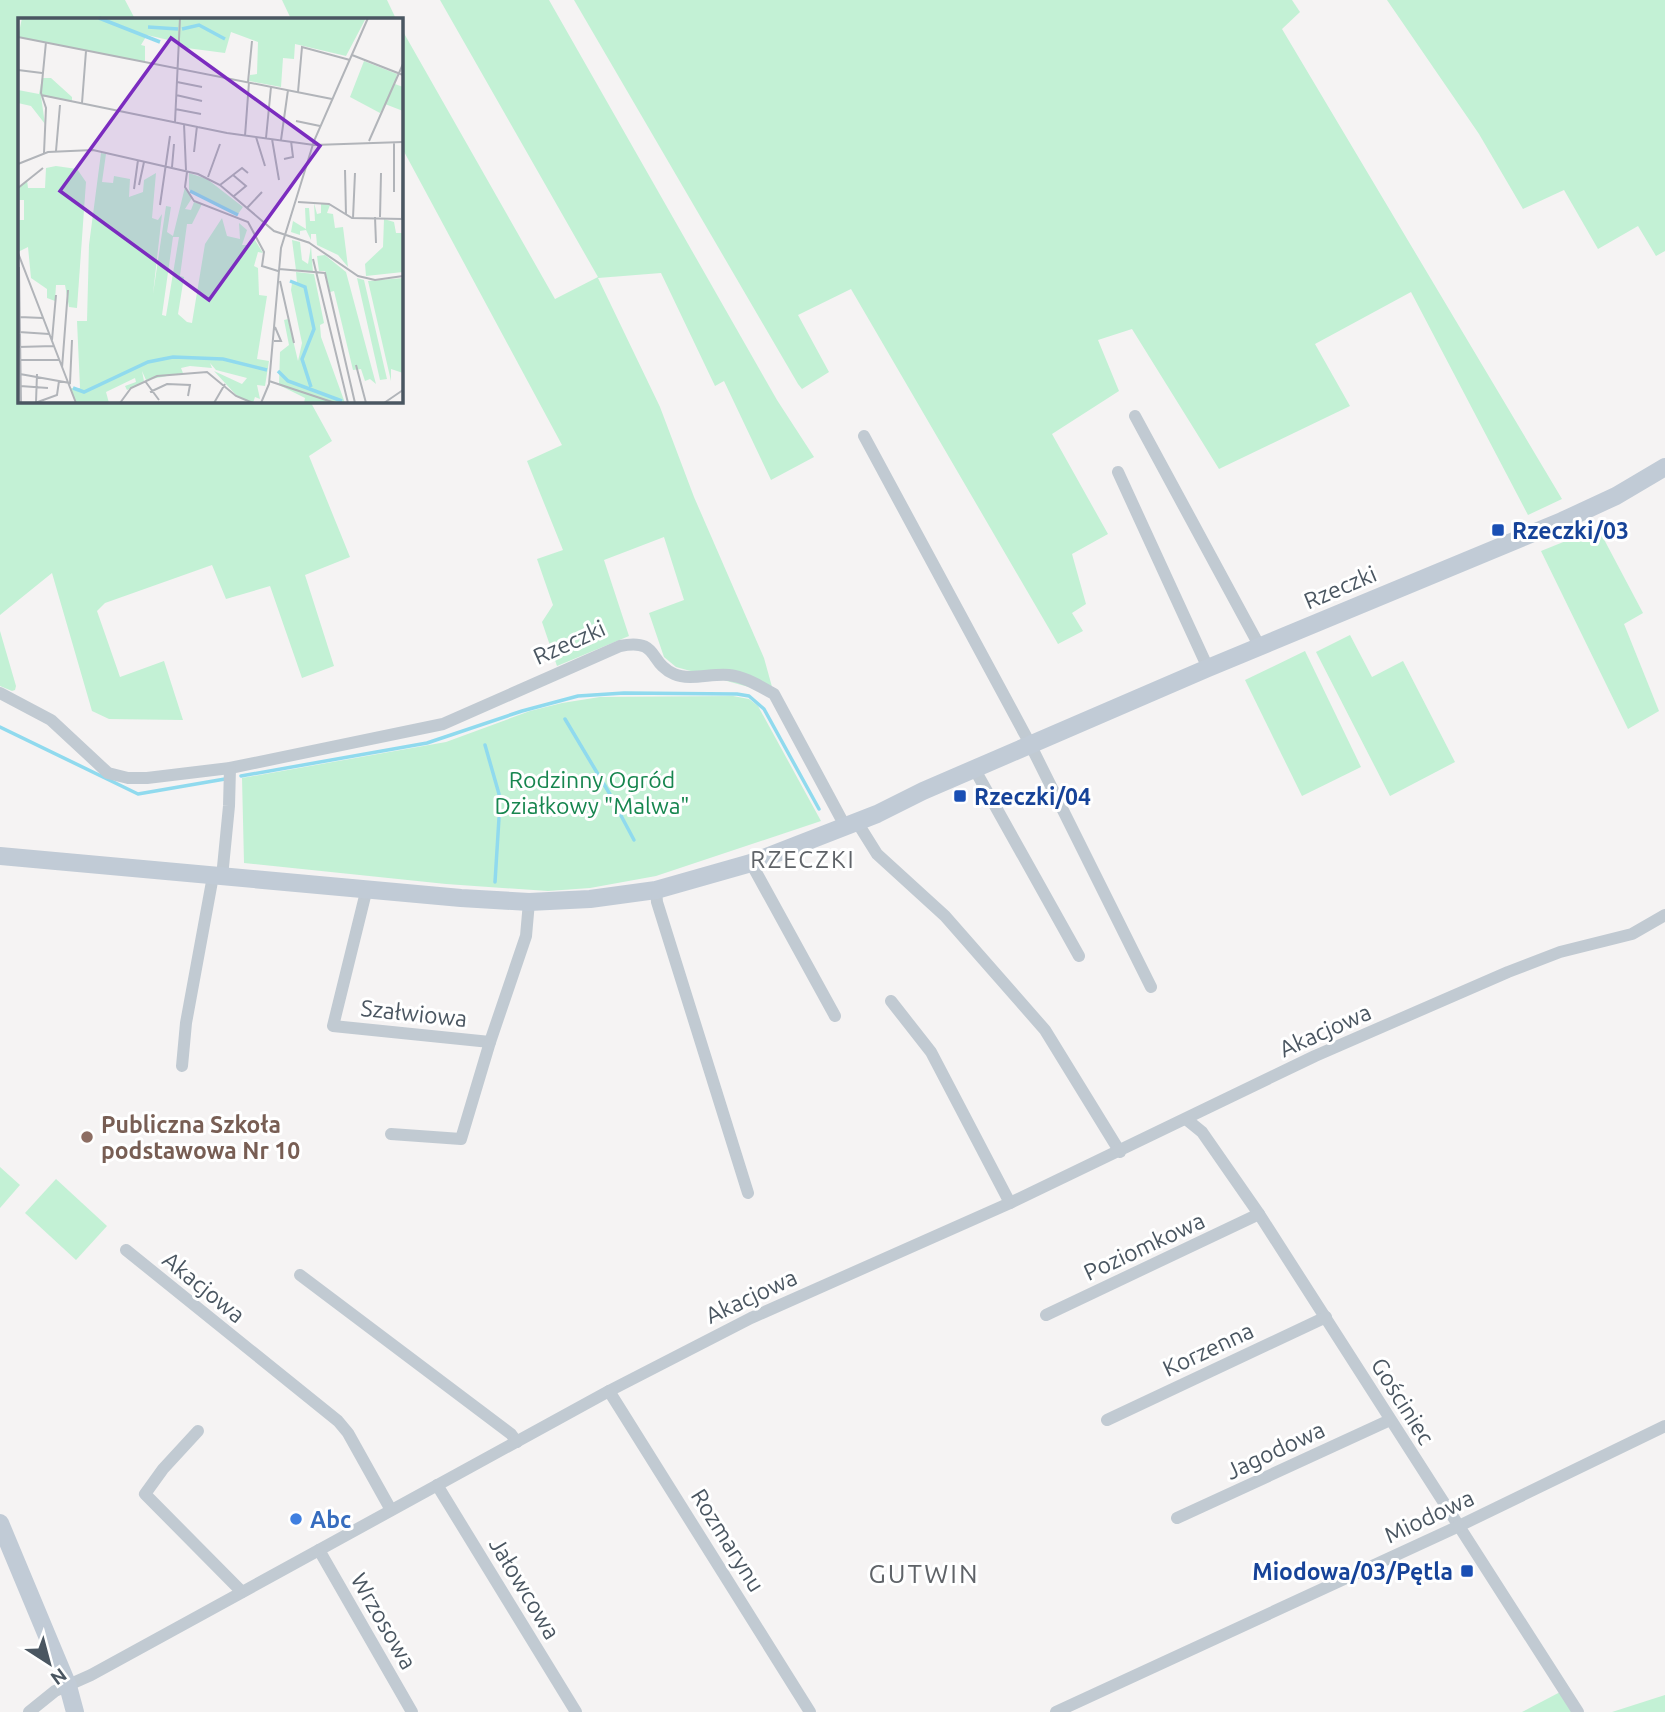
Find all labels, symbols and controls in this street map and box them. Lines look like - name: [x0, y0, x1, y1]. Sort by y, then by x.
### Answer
- inset map: [18, 18, 402, 402]
- place label: Rzeczki/03: [1512, 518, 1629, 543]
- marker: Rzeczki/03: [1490, 522, 1506, 538]
- street label: Rzeczki: [1300, 561, 1380, 613]
- street label: Rzeczki: [529, 615, 609, 669]
- park label: Rodzinny Ogród Działkowy "Malwa": [494, 767, 690, 818]
- place label: Rzeczki/04: [974, 784, 1091, 809]
- marker: Rzeczki/04: [952, 788, 968, 804]
- district label: RZECZKI: [750, 846, 856, 873]
- street label: Szałwiowa: [359, 995, 469, 1031]
- street label: Akacjowa: [1275, 999, 1375, 1061]
- place label: Publiczna Szkoła podstawowa Nr 10: [101, 1112, 300, 1163]
- marker: Publiczna Szkoła podstawowa Nr 10: [79, 1129, 95, 1145]
- street label: Poziomkowa: [1080, 1207, 1208, 1285]
- street label: Akacjowa: [158, 1247, 250, 1327]
- street label: Akacjowa: [701, 1264, 801, 1328]
- street label: Korzenna: [1159, 1317, 1257, 1381]
- street label: Gościniec: [1367, 1353, 1439, 1449]
- street label: Jagodowa: [1222, 1416, 1328, 1484]
- street label: Rozmarynu: [687, 1484, 769, 1596]
- street label: Miodowa: [1380, 1484, 1478, 1548]
- place label: Abc: [310, 1507, 351, 1532]
- marker: Abc: [288, 1511, 304, 1527]
- street label: Jałowcowa: [485, 1533, 565, 1643]
- district label: GUTWIN: [868, 1559, 980, 1588]
- place label: Miodowa/03/Pętla: [1252, 1559, 1453, 1585]
- marker: Miodowa/03/Pętla: [1459, 1563, 1475, 1579]
- street label: Wrzosowa: [347, 1569, 421, 1673]
- north arrow: [14, 1628, 84, 1698]
- text: N: [47, 1664, 71, 1690]

